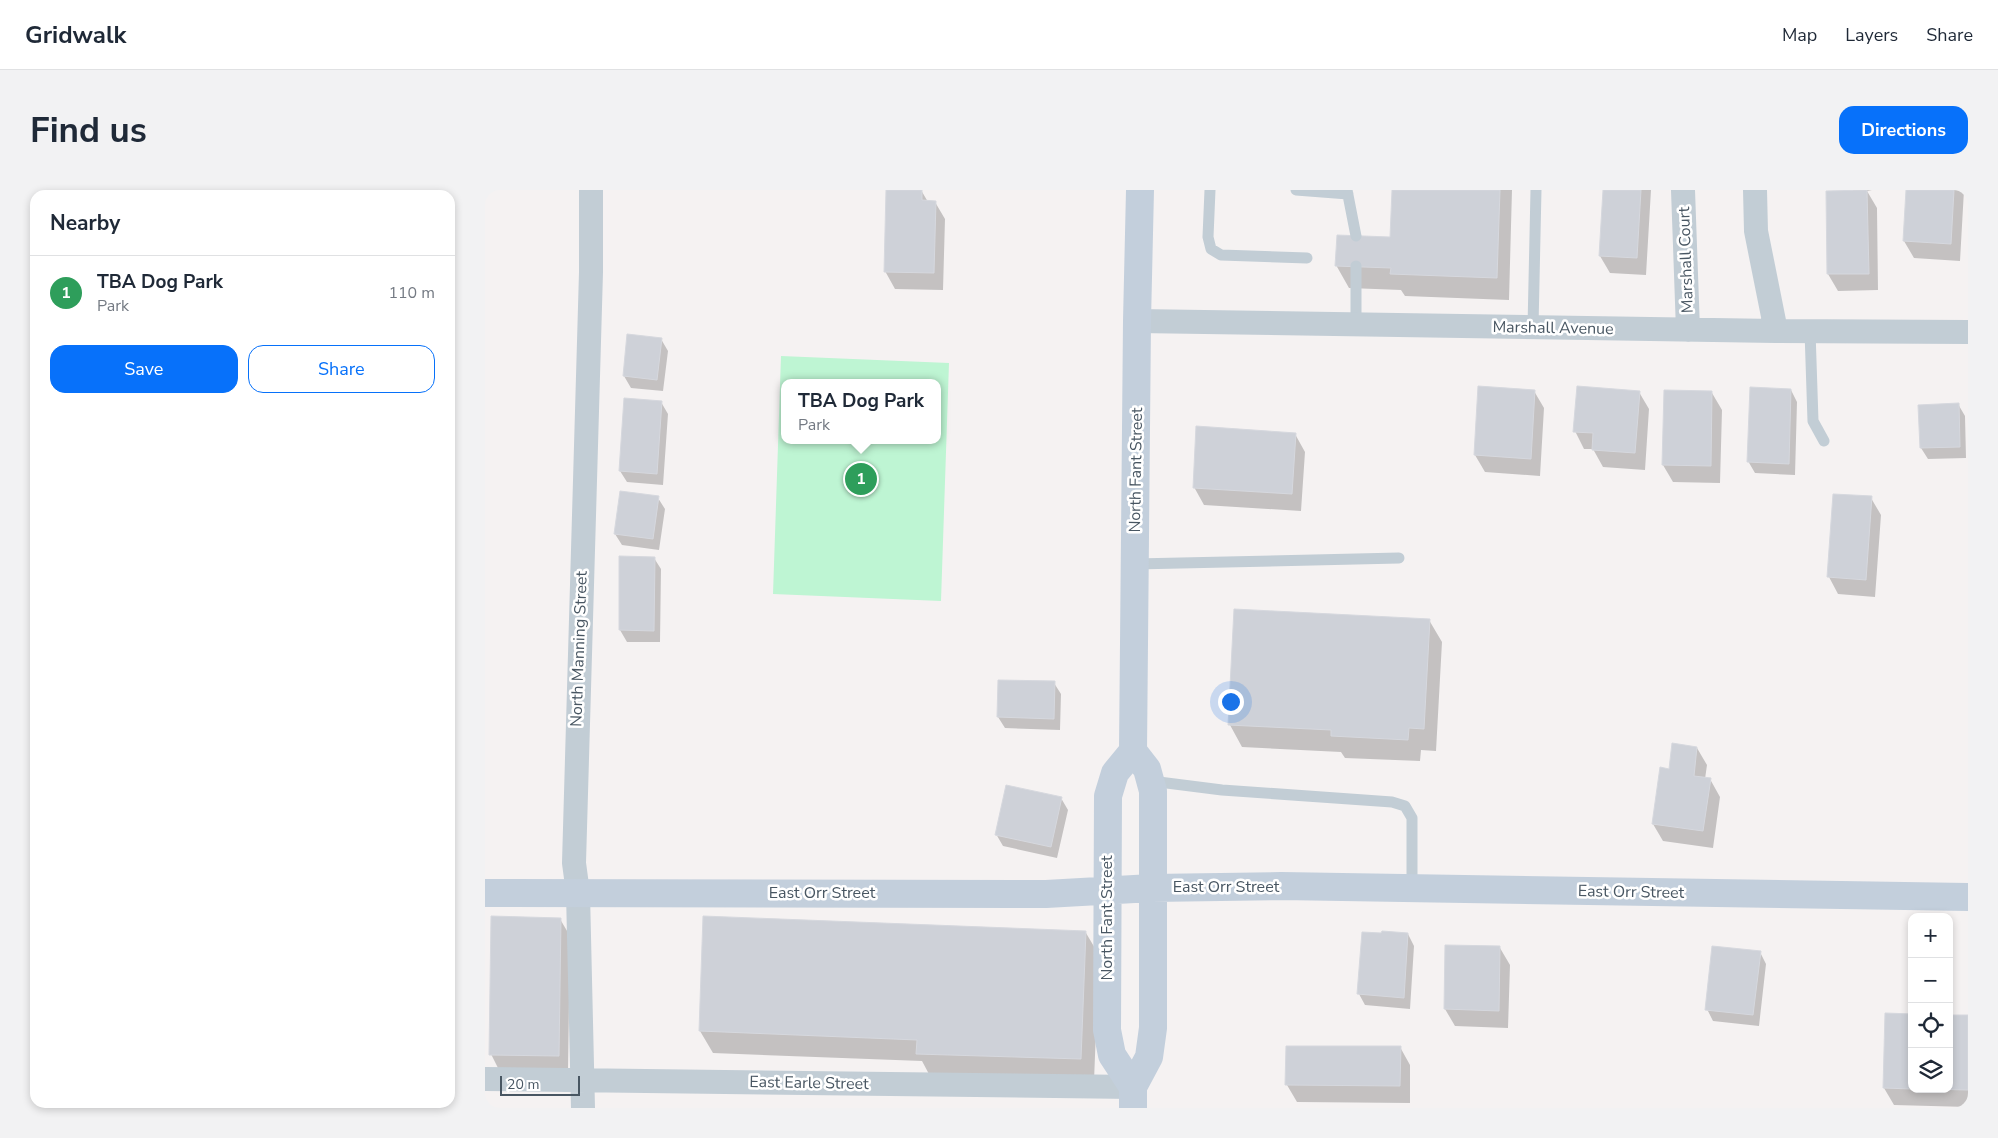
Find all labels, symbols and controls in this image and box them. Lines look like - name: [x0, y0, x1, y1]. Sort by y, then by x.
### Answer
- text: Gridwalk: [25, 19, 126, 51]
- text: Map: [1782, 23, 1817, 47]
- text: Layers: [1845, 23, 1898, 47]
- text: Share: [1926, 23, 1973, 47]
- button: Directions: [1839, 106, 1968, 154]
- text: Find us: [30, 107, 147, 154]
- street label: Marshall Court: [1673, 206, 1699, 314]
- text: Nearby: [50, 209, 120, 237]
- text: TBA Dog Park: [97, 269, 223, 295]
- text: 1: [61, 282, 71, 304]
- text: 110 m: [388, 282, 435, 304]
- text: Park: [97, 295, 129, 317]
- street label: Marshall Avenue: [1492, 316, 1614, 340]
- button: Save: [50, 345, 238, 393]
- button: Share: [248, 345, 435, 393]
- popup: [781, 379, 941, 444]
- text: TBA Dog Park: [798, 388, 924, 414]
- street label: North Fant Street: [1124, 407, 1148, 533]
- text: Park: [798, 414, 830, 436]
- pin: 1: [845, 460, 877, 498]
- street label: North Manning Street: [565, 570, 593, 727]
- your location: [1218, 689, 1244, 715]
- street label: North Fant Street: [1096, 855, 1118, 981]
- street label: East Orr Street: [1173, 876, 1280, 898]
- street label: East Orr Street: [1578, 880, 1685, 904]
- street label: East Orr Street: [769, 882, 876, 904]
- map controls: [1908, 913, 1953, 1093]
- button: +: [1908, 913, 1953, 958]
- button: −: [1908, 958, 1953, 1003]
- button: locate: [1908, 1003, 1953, 1048]
- button: layers: [1908, 1048, 1953, 1093]
- street label: East Earle Street: [749, 1071, 869, 1095]
- scale bar: [500, 1073, 580, 1096]
- text: 20 m: [507, 1075, 539, 1094]

